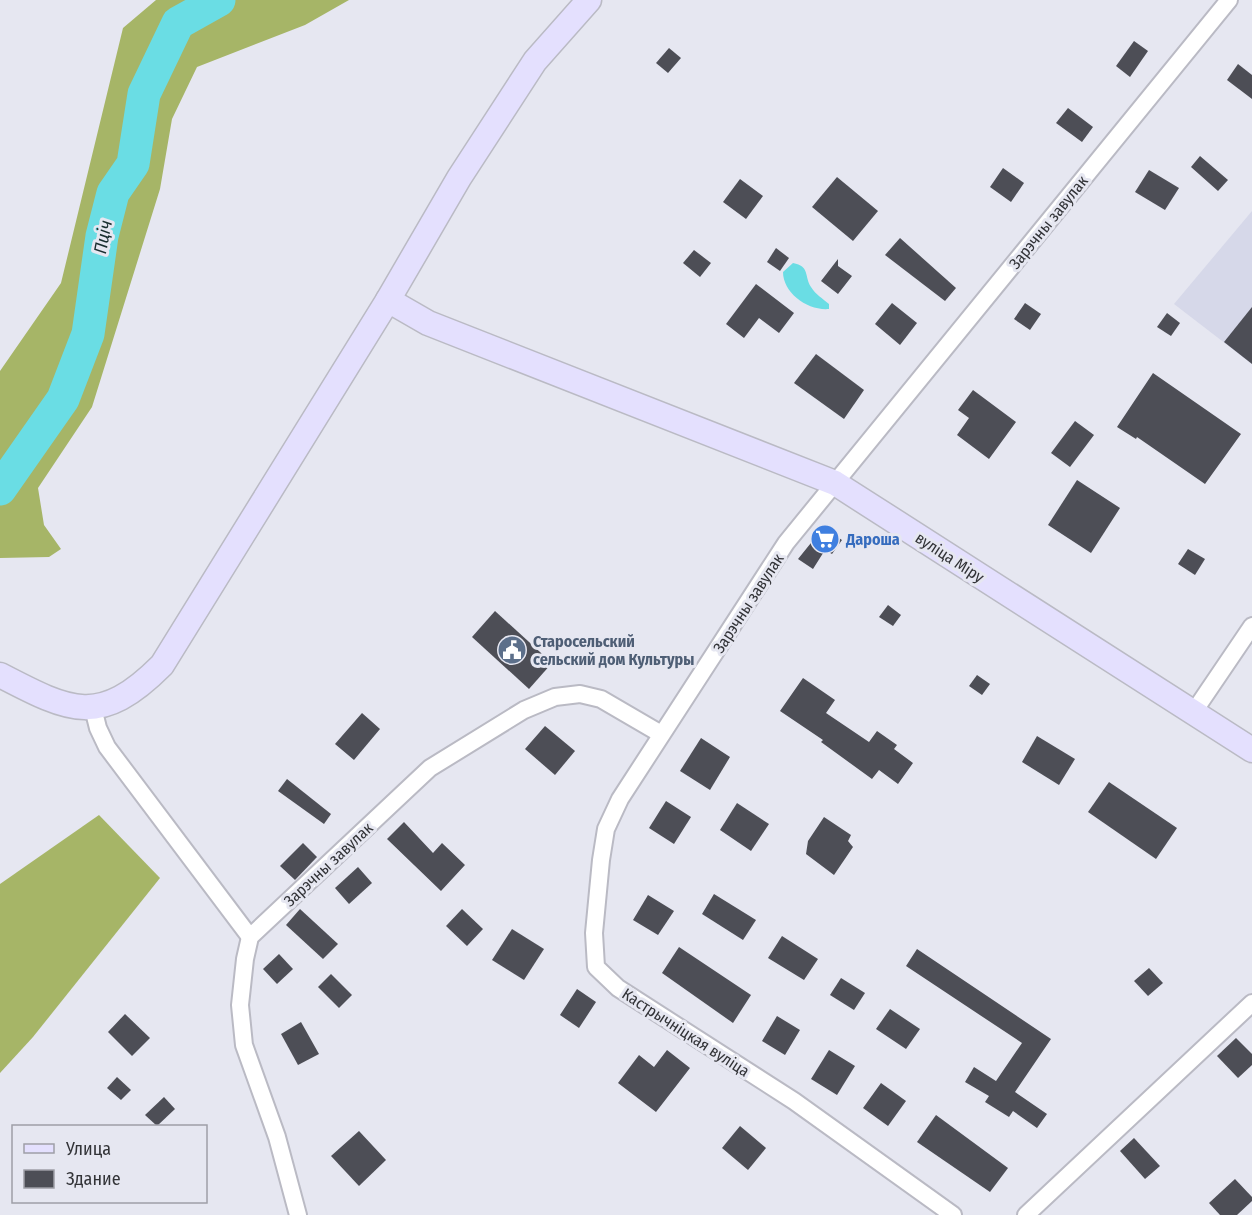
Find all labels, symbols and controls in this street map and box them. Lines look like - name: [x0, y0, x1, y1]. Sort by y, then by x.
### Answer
- street label: Зарэчны завулак: [1005, 171, 1092, 273]
- water label: Пціч: [89, 218, 117, 256]
- supermarket icon: Дароша: [809, 523, 841, 555]
- street label: вуліца Міру: [912, 528, 988, 587]
- place label: Дароша: [845, 530, 900, 549]
- street label: Зарэчны завулак: [709, 550, 788, 656]
- place label: Старосельский сельский дом Культуры: [533, 632, 694, 669]
- public building icon: Старосельский сельский дом Культуры: [496, 634, 528, 666]
- street label: Зарэчны завулак: [280, 818, 377, 910]
- street label: Кастрычніцкая вуліца: [619, 984, 753, 1081]
- legend: [12, 1125, 207, 1203]
- text: Улица: [65, 1138, 111, 1160]
- text: Здание: [66, 1168, 121, 1190]

